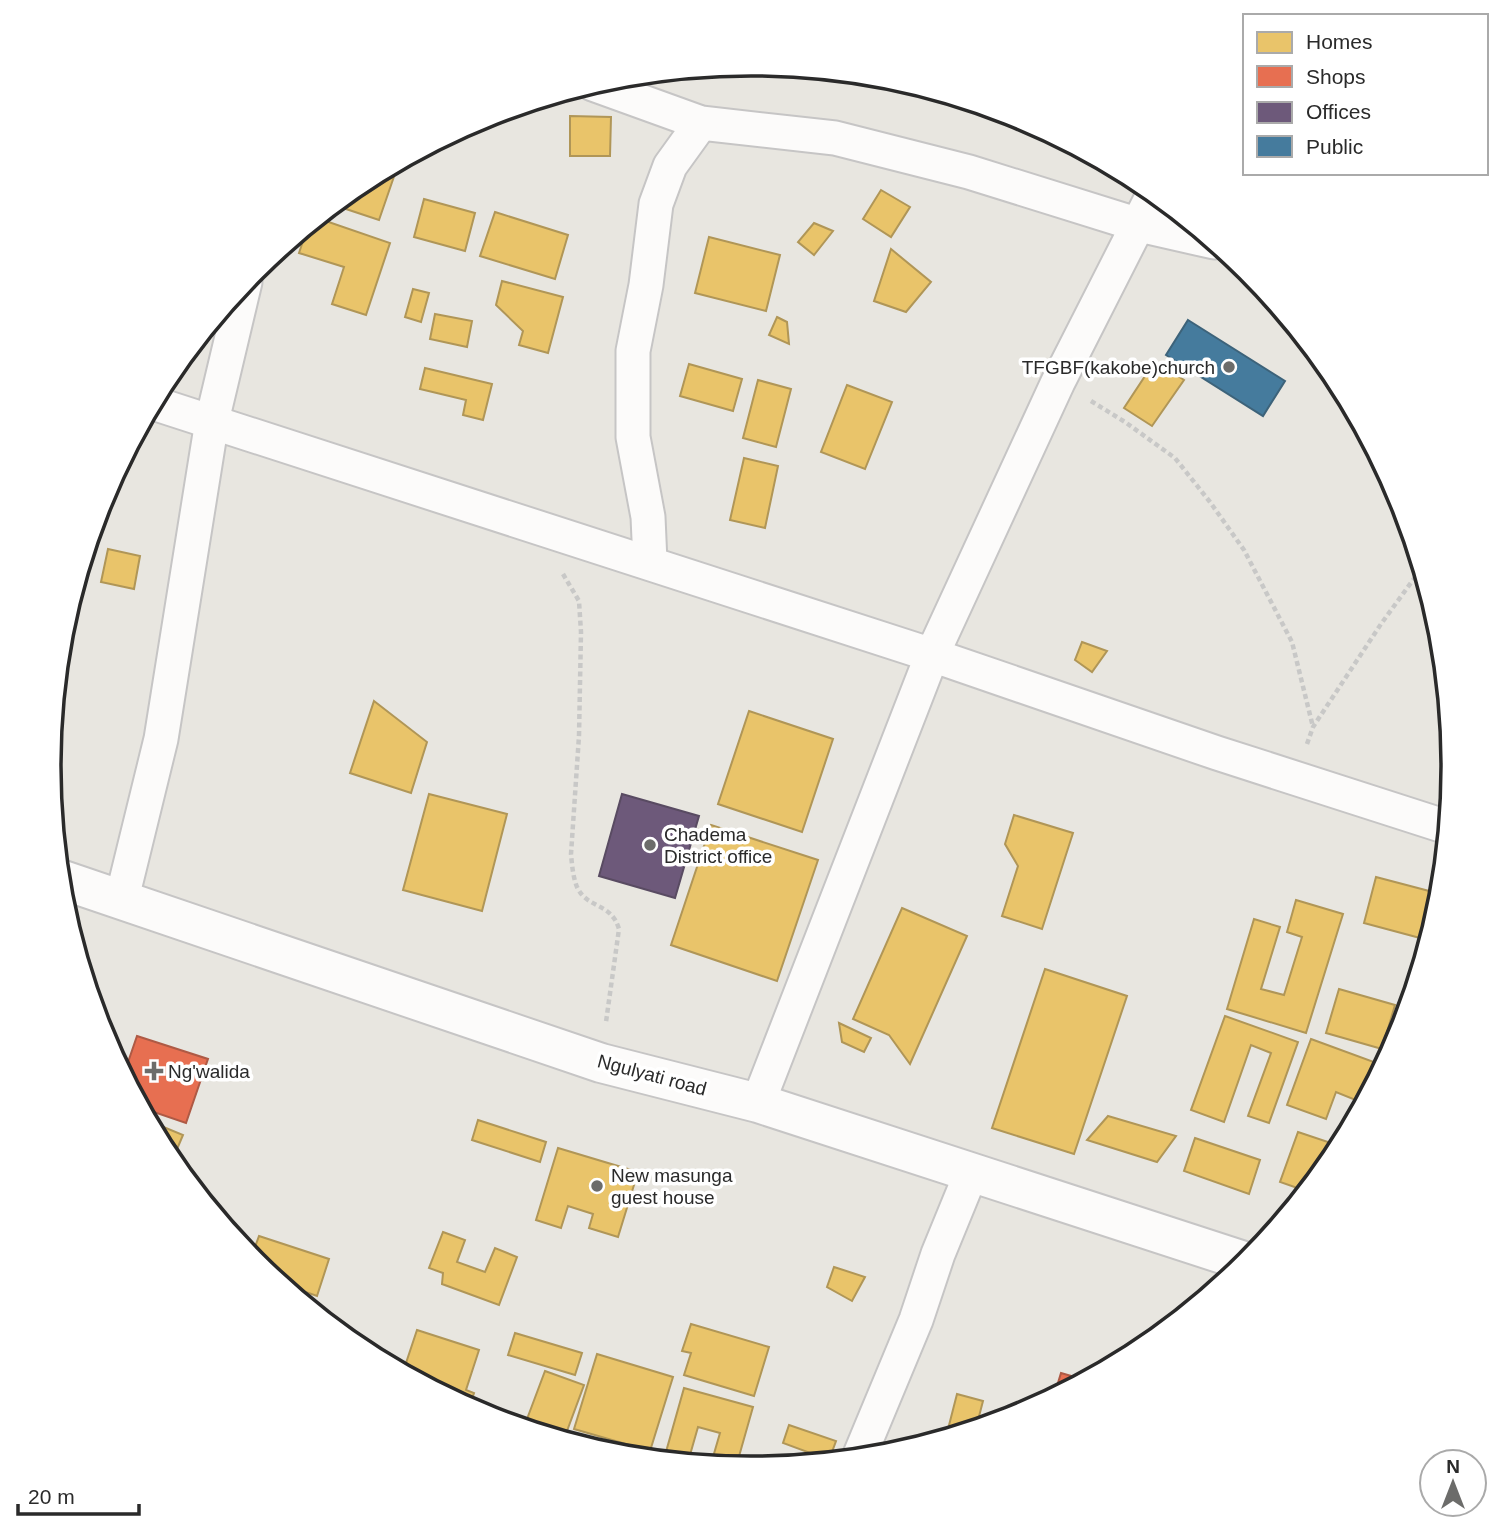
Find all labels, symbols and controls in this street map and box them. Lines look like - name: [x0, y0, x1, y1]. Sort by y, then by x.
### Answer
- legend: [1243, 14, 1488, 175]
- text: Homes: [1306, 30, 1373, 53]
- text: Shops: [1306, 65, 1366, 88]
- text: Offices: [1306, 100, 1371, 123]
- text: Public: [1306, 135, 1363, 158]
- place label: TFGBF(kakobe)church: [1022, 357, 1215, 378]
- marker: TFGBF(kakobe)church: [1221, 359, 1237, 375]
- place label: Chadema District office: [664, 824, 772, 867]
- marker: Chadema District office: [642, 837, 658, 853]
- street label: Ngulyati road: [595, 1050, 709, 1100]
- place label: Ng'walida: [168, 1061, 250, 1082]
- marker: Ng'walida: [146, 1063, 162, 1079]
- place label: New masunga guest house: [611, 1165, 733, 1208]
- marker: New masunga guest house: [589, 1178, 605, 1194]
- north arrow: [1418, 1448, 1488, 1518]
- text: N: [1446, 1456, 1460, 1477]
- scale bar: [18, 1472, 138, 1516]
- text: 20 m: [28, 1485, 75, 1508]

